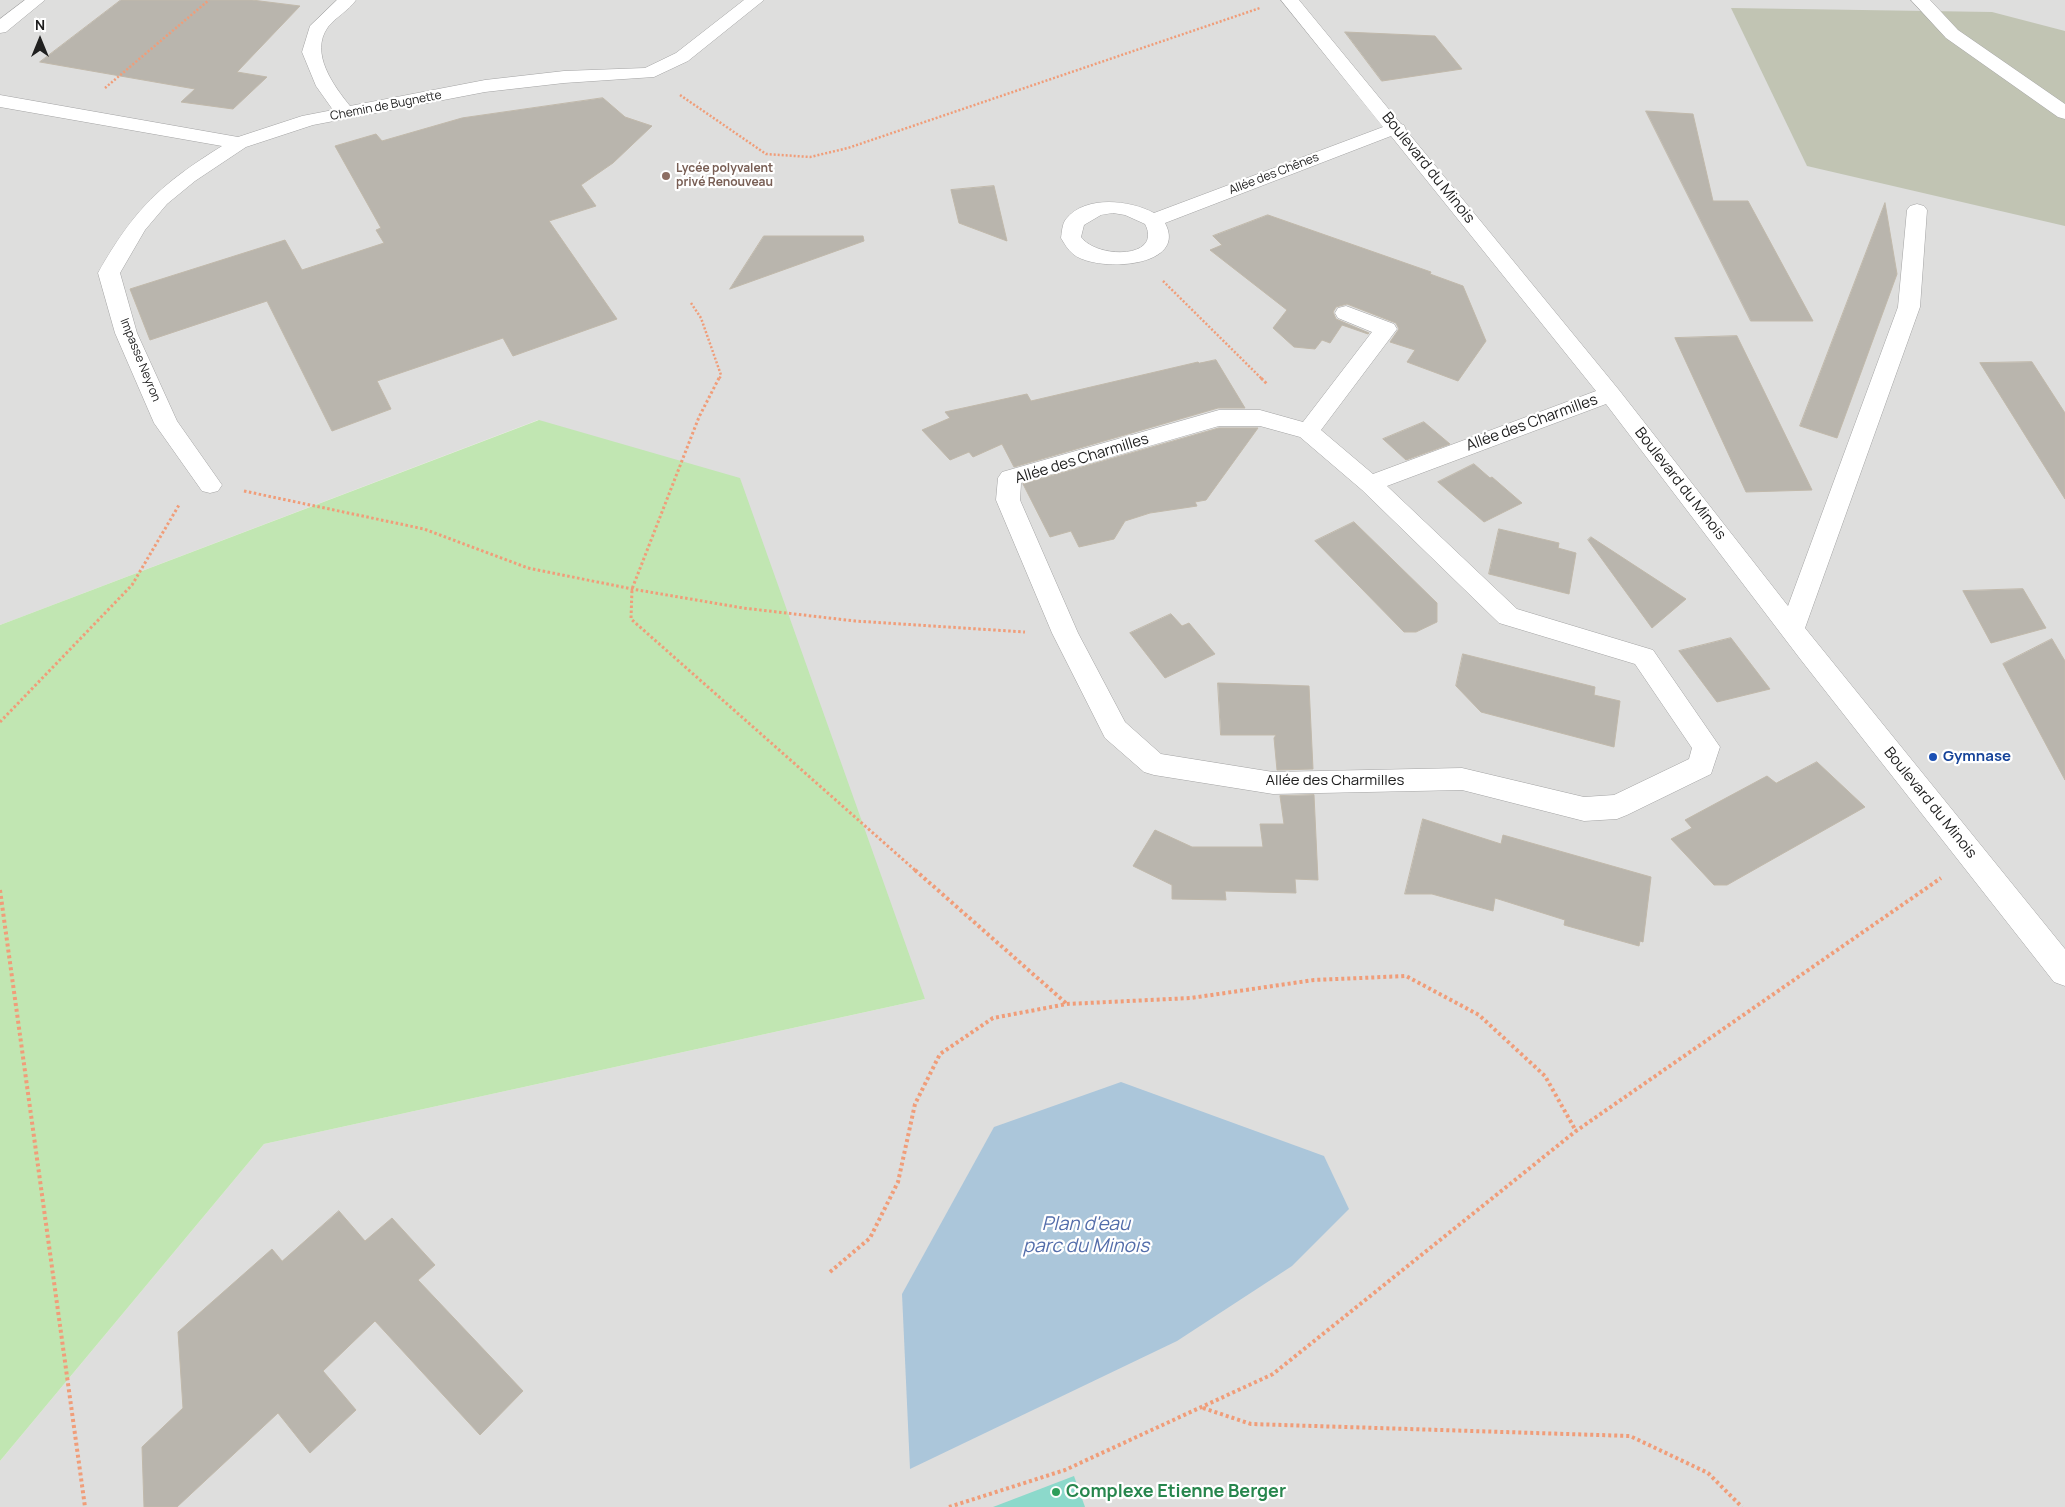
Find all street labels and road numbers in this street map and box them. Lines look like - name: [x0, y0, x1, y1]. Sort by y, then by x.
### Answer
- street label: Chemin de Bugnette: [329, 88, 443, 124]
- street label: Boulevard du Minois: [1378, 109, 1478, 227]
- street label: Allée des Chênes: [1227, 150, 1321, 198]
- street label: Impasse Neyron: [117, 316, 163, 404]
- street label: Allée des Charmilles: [1464, 391, 1600, 455]
- street label: Boulevard du Minois: [1631, 424, 1729, 544]
- street label: Allée des Charmilles: [1013, 430, 1151, 488]
- street label: Boulevard du Minois: [1880, 744, 1980, 862]
- street label: Allée des Charmilles: [1266, 772, 1404, 790]

